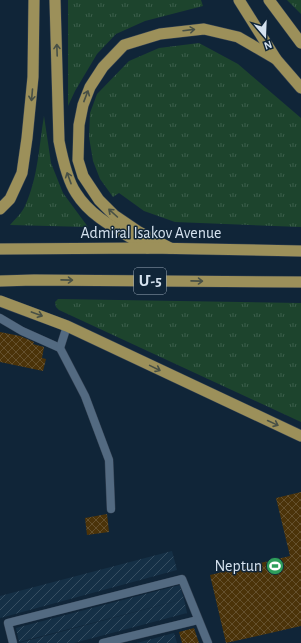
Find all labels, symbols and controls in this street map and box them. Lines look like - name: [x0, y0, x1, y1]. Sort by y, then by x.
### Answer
- north arrow: [245, 16, 285, 56]
- one-way arrow: [182, 27, 195, 34]
- text: N: [263, 39, 274, 51]
- one-way arrow: [53, 44, 60, 57]
- one-way arrow: [28, 88, 35, 101]
- one-way arrow: [83, 90, 91, 102]
- one-way arrow: [65, 172, 73, 184]
- one-way arrow: [108, 209, 118, 218]
- street label: Admiral Isakov Avenue: [81, 225, 221, 241]
- road number: Մ-5: [134, 268, 166, 294]
- one-way arrow: [60, 276, 73, 284]
- one-way arrow: [190, 277, 203, 285]
- one-way arrow: [30, 311, 42, 319]
- one-way arrow: [149, 365, 161, 372]
- one-way arrow: [266, 419, 278, 427]
- sports icon: Neptun: [265, 556, 285, 576]
- place label: Neptun: [215, 558, 262, 574]

